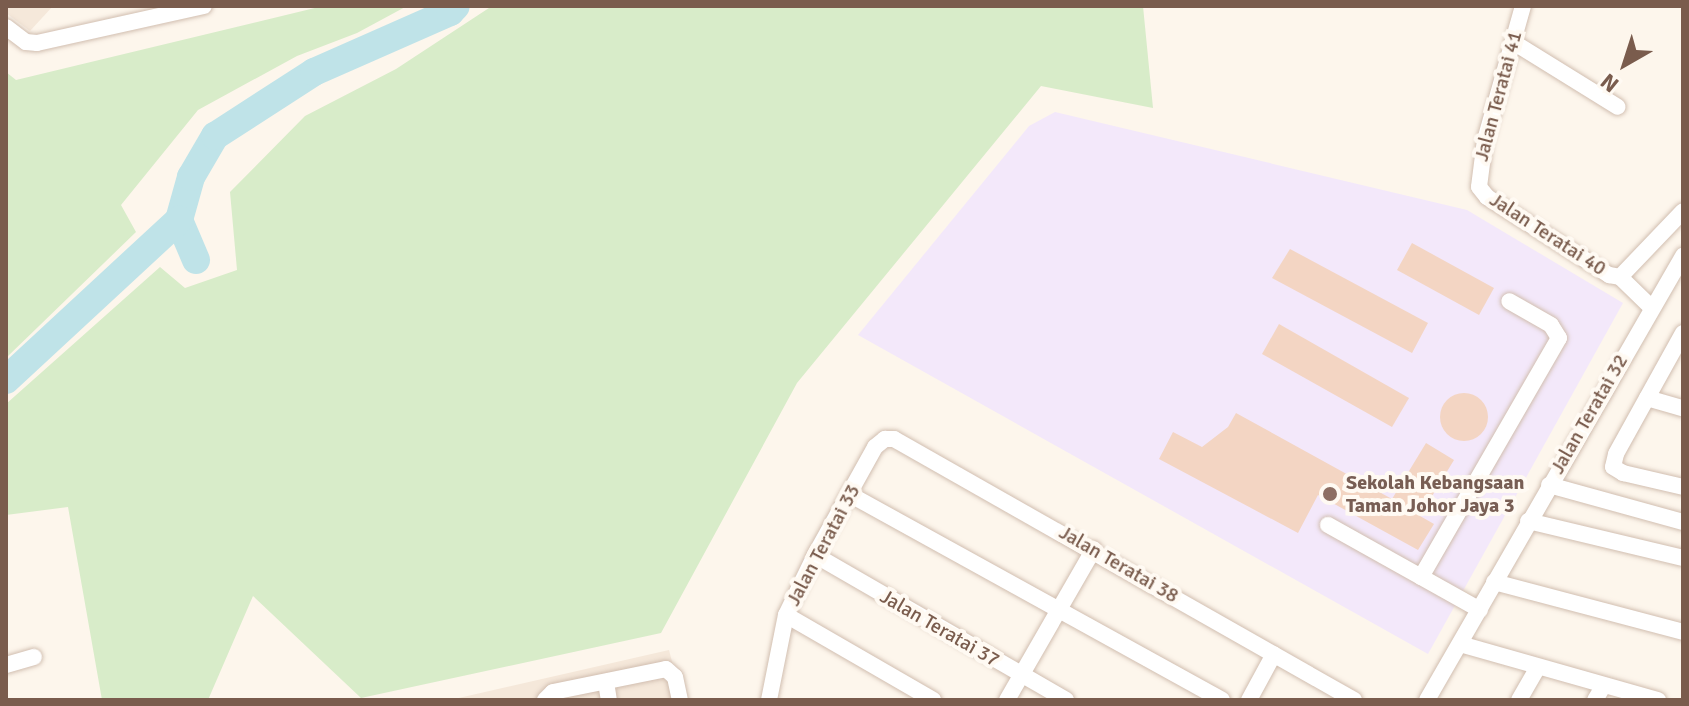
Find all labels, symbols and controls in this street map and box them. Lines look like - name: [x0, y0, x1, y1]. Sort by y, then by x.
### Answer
- north arrow: [1585, 24, 1665, 104]
- street label: Jalan Teratai 41: [1469, 28, 1527, 164]
- text: N: [1595, 68, 1624, 98]
- street label: Jalan Teratai 40: [1485, 187, 1611, 281]
- street label: Jalan Teratai 32: [1545, 350, 1633, 478]
- place label: Sekolah Kebangsaan Taman Johor Jaya 3: [1346, 470, 1525, 517]
- street label: Jalan Teratai 33: [781, 480, 865, 610]
- marker: Sekolah Kebangsaan Taman Johor Jaya 3: [1321, 485, 1339, 503]
- street label: Jalan Teratai 38: [1055, 520, 1183, 608]
- street label: Jalan Teratai 37: [876, 584, 1004, 672]

